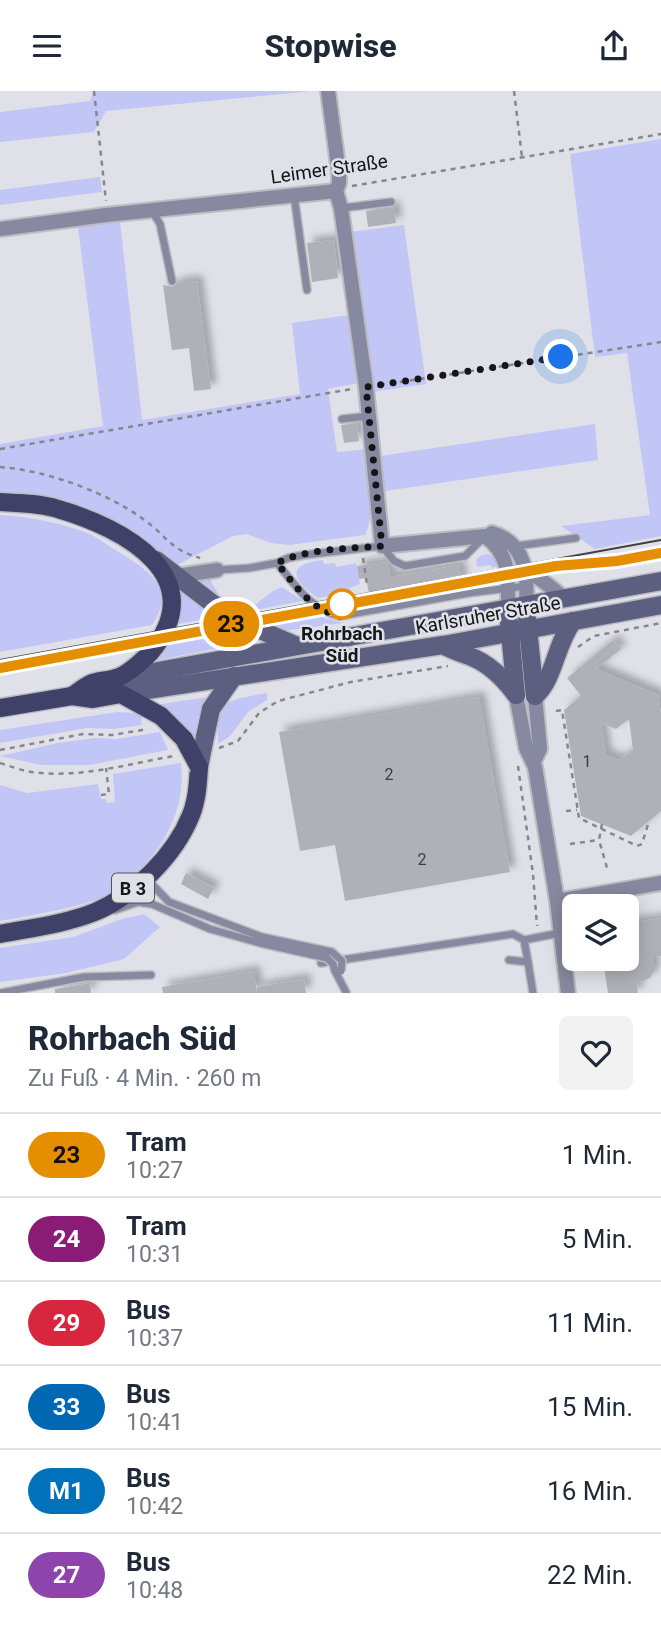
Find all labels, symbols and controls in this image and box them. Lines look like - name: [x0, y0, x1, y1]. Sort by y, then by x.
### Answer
- icon: menu: [28, 27, 66, 65]
- text: Stopwise: [264, 27, 397, 65]
- icon: share: [595, 27, 633, 65]
- street label: Leimer Straße: [269, 149, 389, 189]
- your location: [543, 339, 578, 374]
- marker: Rohrbach Süd: [327, 589, 357, 619]
- street label: Karlsruher Straße: [414, 591, 562, 639]
- line badge: 23: [200, 601, 262, 647]
- text: 23: [217, 610, 245, 638]
- place label: Rohrbach Süd: [301, 622, 383, 667]
- house number: 1: [583, 752, 592, 771]
- house number: 2: [385, 765, 394, 784]
- house number: 2: [418, 850, 427, 869]
- road number: B 3: [112, 873, 154, 903]
- map controls: [562, 894, 639, 971]
- button: layers: [562, 894, 639, 971]
- button: heart: [559, 1016, 633, 1090]
- text: Rohrbach Süd: [28, 1019, 237, 1058]
- text: Zu Fuß · 4 Min. · 260 m: [28, 1065, 261, 1092]
- text: Tram: [126, 1127, 187, 1157]
- text: 1 Min.: [562, 1140, 633, 1170]
- text: 23: [53, 1141, 80, 1169]
- text: 10:27: [126, 1157, 183, 1184]
- text: Tram: [126, 1211, 187, 1241]
- text: 5 Min.: [562, 1224, 633, 1254]
- text: 24: [53, 1225, 80, 1253]
- text: 10:31: [126, 1241, 183, 1268]
- text: Bus: [126, 1295, 171, 1325]
- text: 11 Min.: [547, 1308, 633, 1338]
- text: 29: [53, 1309, 80, 1337]
- text: 10:37: [126, 1325, 183, 1352]
- text: Bus: [126, 1379, 171, 1409]
- text: 15 Min.: [547, 1392, 633, 1422]
- text: 33: [53, 1393, 80, 1421]
- text: 10:41: [126, 1409, 183, 1436]
- text: Bus: [126, 1463, 171, 1493]
- text: 16 Min.: [547, 1476, 633, 1506]
- text: M1: [49, 1477, 84, 1505]
- text: 10:42: [126, 1493, 183, 1520]
- text: Bus: [126, 1547, 171, 1577]
- text: 22 Min.: [547, 1560, 633, 1590]
- text: 27: [53, 1561, 80, 1589]
- text: 10:48: [126, 1577, 183, 1604]

